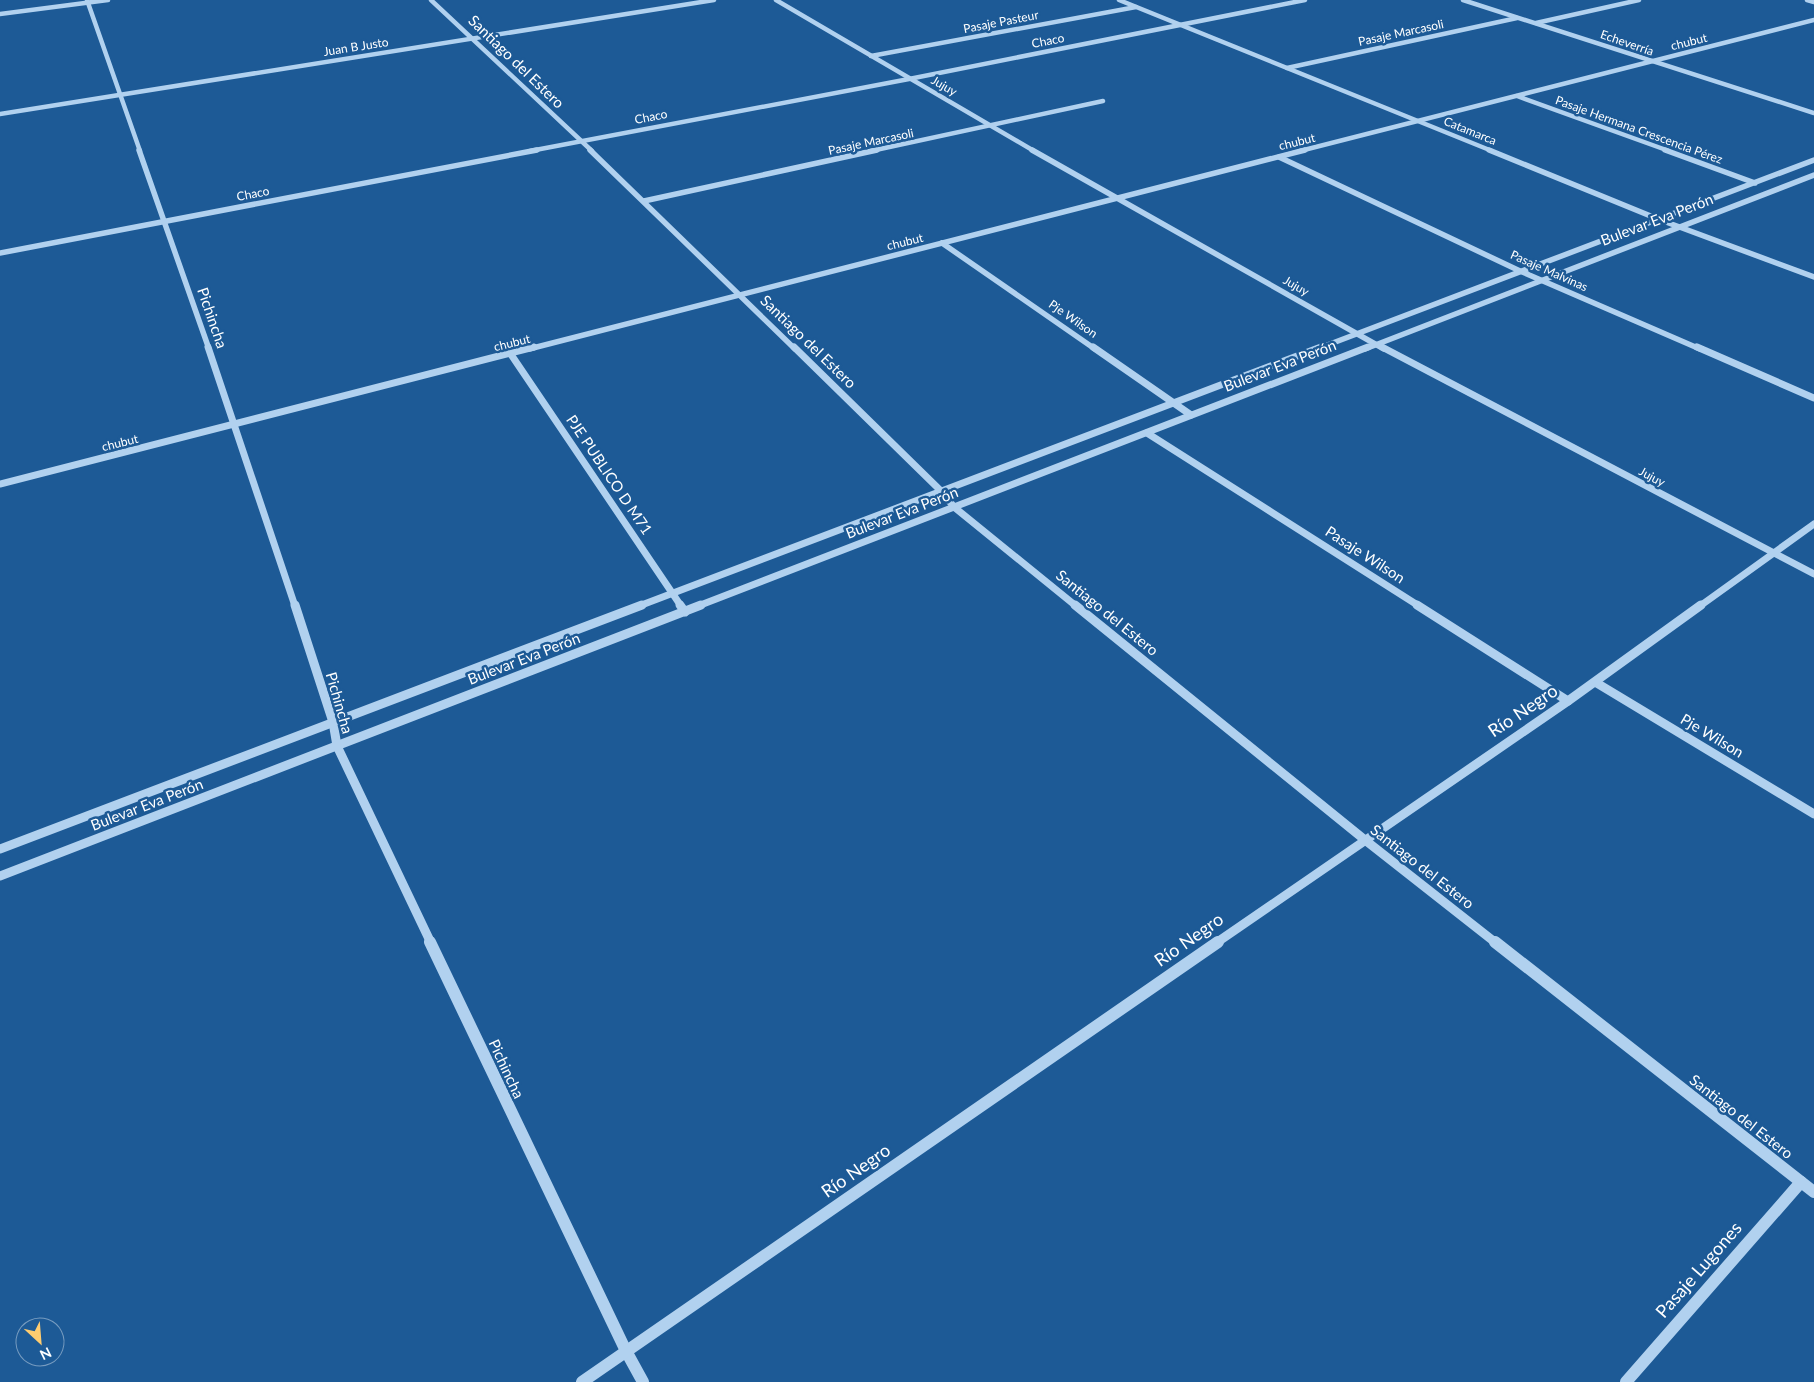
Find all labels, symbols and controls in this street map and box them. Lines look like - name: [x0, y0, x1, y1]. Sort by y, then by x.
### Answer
- street label: Pasaje Pasteur: [962, 7, 1040, 36]
- street label: Santiago del Estero: [465, 11, 568, 112]
- street label: Pasaje Marcasoli: [1357, 16, 1445, 49]
- street label: Echeverría: [1599, 26, 1656, 59]
- street label: Chaco: [1030, 30, 1066, 51]
- street label: chubut: [1669, 30, 1709, 53]
- street label: Juan B Justo: [322, 34, 390, 59]
- street label: Jujuy: [929, 72, 961, 99]
- street label: Pasaje Hermana Crescencia Pérez: [1554, 92, 1725, 167]
- street label: Chaco: [633, 106, 669, 127]
- street label: Catamarca: [1441, 113, 1499, 148]
- street label: Pasaje Marcasoli: [827, 125, 915, 158]
- street label: chubut: [1277, 130, 1317, 153]
- street label: Chaco: [235, 183, 271, 204]
- street label: Bulevar Eva Perón: [1598, 189, 1715, 249]
- street label: chubut: [885, 230, 925, 253]
- street label: Pasaje Malvinas: [1508, 247, 1590, 294]
- street label: Jujuy: [1281, 272, 1313, 299]
- street label: Pichincha: [194, 285, 232, 350]
- street label: Santiago del Estero: [757, 291, 860, 392]
- street label: Pje Wilson: [1046, 296, 1101, 341]
- street label: chubut: [492, 331, 532, 354]
- street label: Bulevar Eva Perón: [1221, 335, 1338, 395]
- street label: PJE PUBLICO D M71: [563, 411, 657, 538]
- street label: chubut: [100, 431, 140, 454]
- street label: Jujuy: [1637, 464, 1669, 490]
- street label: Bulevar Eva Perón: [843, 482, 960, 542]
- street label: Pasaje Wilson: [1322, 522, 1409, 587]
- street label: Santiago del Estero: [1053, 566, 1162, 659]
- street label: Bulevar Eva Perón: [465, 628, 582, 688]
- street label: Pichincha: [323, 670, 357, 736]
- street label: Río Negro: [1484, 679, 1561, 741]
- street label: Pje Wilson: [1678, 709, 1747, 761]
- street label: Bulevar Eva Perón: [88, 774, 205, 834]
- street label: Santiago del Estero: [1367, 820, 1478, 912]
- street label: Río Negro: [1150, 908, 1227, 971]
- street label: Pichincha: [485, 1036, 528, 1101]
- street label: Santiago del Estero: [1686, 1070, 1797, 1162]
- street label: Río Negro: [817, 1139, 894, 1202]
- street label: Pasaje Lugones: [1651, 1217, 1746, 1322]
- north arrow: [15, 1317, 65, 1367]
- text: N: [37, 1344, 54, 1364]

